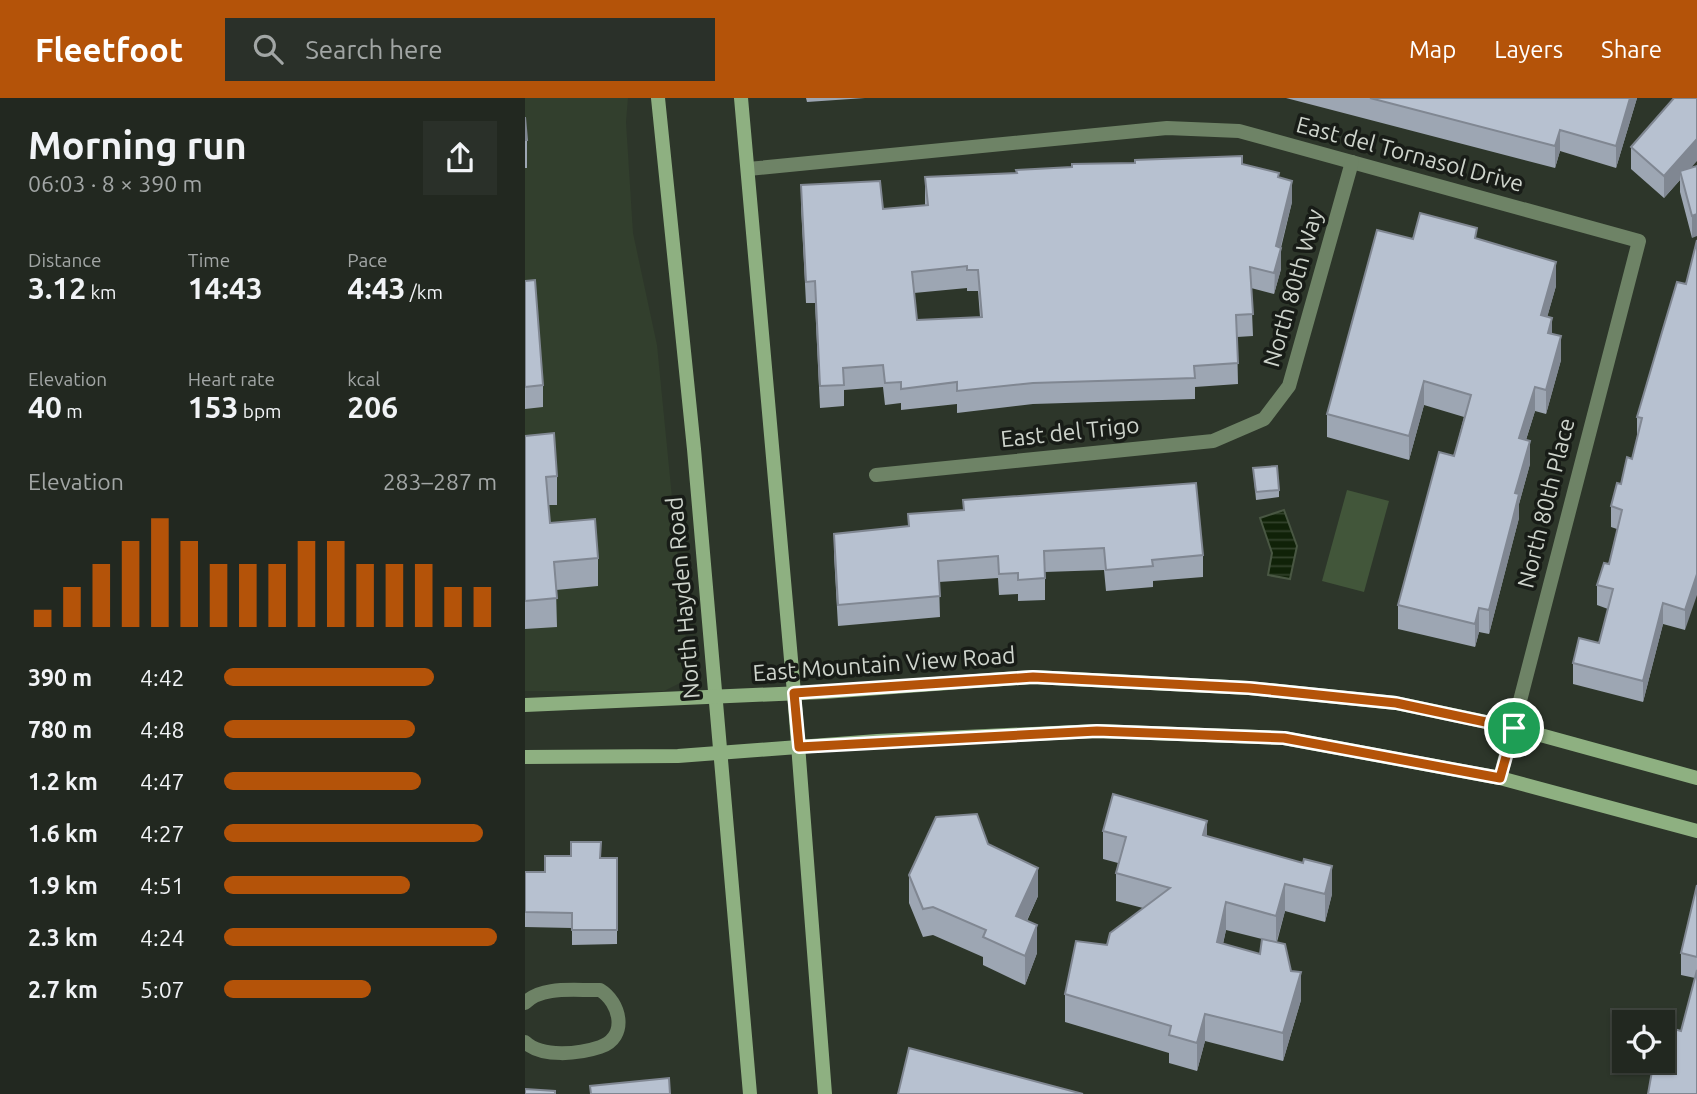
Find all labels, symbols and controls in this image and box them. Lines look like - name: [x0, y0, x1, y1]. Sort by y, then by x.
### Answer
- search box: [225, 18, 715, 81]
- icon: search: [249, 30, 287, 68]
- text: Fleetfoot: [35, 31, 183, 68]
- text: Search here: [305, 35, 443, 64]
- text: Map: [1409, 36, 1456, 63]
- text: Layers: [1494, 36, 1563, 63]
- text: Share: [1601, 36, 1662, 63]
- street label: East del Tornasol Drive: [1294, 111, 1527, 196]
- button: share: [423, 121, 497, 195]
- text: Morning run: [28, 124, 247, 166]
- text: 06:03 · 8 × 390 m: [28, 171, 202, 196]
- street label: North 80th Way: [1258, 206, 1327, 370]
- text: Distance: [28, 249, 102, 271]
- text: Time: [188, 249, 230, 271]
- text: Pace: [347, 249, 388, 271]
- text: 3.12: [28, 271, 86, 305]
- text: 14:43: [188, 271, 263, 305]
- text: 4:43: [347, 271, 405, 305]
- text: km: [86, 281, 116, 303]
- text: /km: [405, 281, 443, 303]
- text: Elevation: [28, 368, 107, 390]
- text: Heart rate: [188, 368, 275, 390]
- text: kcal: [347, 368, 380, 390]
- text: 40: [28, 390, 62, 424]
- text: 153: [188, 390, 238, 424]
- text: 206: [347, 390, 398, 424]
- text: m: [62, 400, 83, 422]
- text: bpm: [238, 400, 281, 422]
- street label: East del Trigo: [999, 412, 1141, 451]
- street label: North 80th Place: [1512, 415, 1579, 591]
- text: Elevation: [28, 469, 124, 494]
- text: 283–287 m: [383, 469, 497, 494]
- street label: North Hayden Road: [661, 496, 704, 700]
- street label: East Mountain View Road: [752, 642, 1016, 685]
- text: 390 m: [28, 665, 92, 690]
- text: 4:42: [140, 665, 185, 690]
- pin: [1484, 698, 1544, 758]
- icon: arrive: [1495, 709, 1533, 747]
- text: 780 m: [28, 717, 92, 742]
- text: 4:48: [140, 717, 185, 742]
- text: 1.2 km: [28, 769, 98, 794]
- text: 4:47: [140, 769, 185, 794]
- text: 1.6 km: [28, 821, 98, 846]
- text: 4:27: [140, 821, 185, 846]
- text: 1.9 km: [28, 873, 98, 898]
- text: 4:51: [140, 873, 185, 898]
- text: 2.3 km: [28, 925, 98, 950]
- text: 4:24: [140, 925, 185, 950]
- text: 2.7 km: [28, 977, 98, 1002]
- text: 5:07: [140, 977, 185, 1002]
- map controls: [1612, 1010, 1675, 1073]
- button: locate: [1612, 1010, 1675, 1073]

